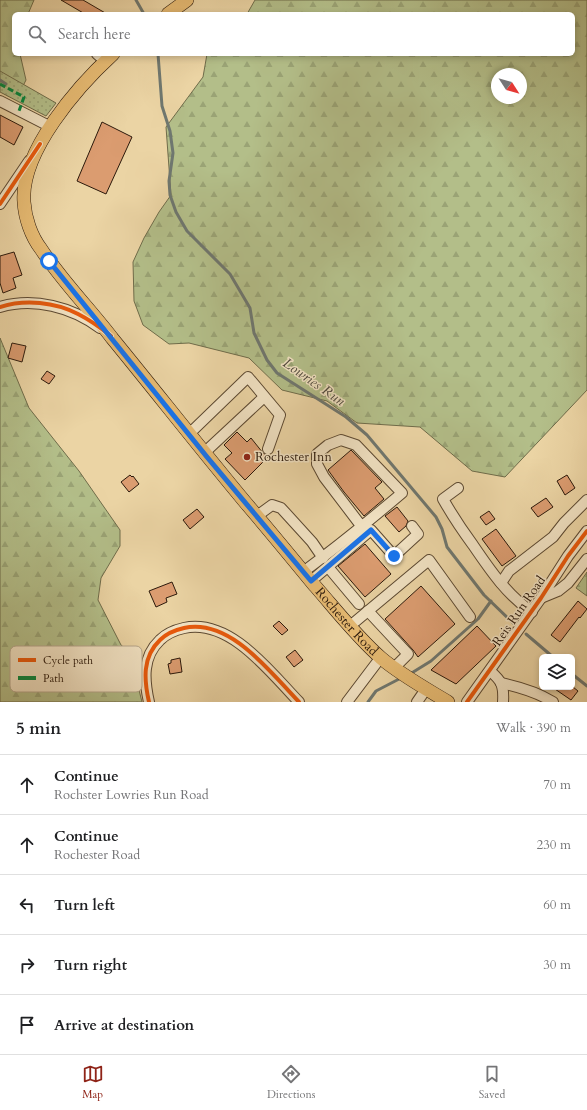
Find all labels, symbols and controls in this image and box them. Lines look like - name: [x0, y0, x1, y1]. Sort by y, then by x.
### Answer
- search box: [12, 12, 575, 56]
- icon: search: [26, 23, 48, 45]
- text: Search here: [58, 24, 131, 44]
- north arrow: [491, 68, 527, 104]
- route start: [40, 252, 58, 270]
- water label: Lowries Run: [279, 354, 349, 410]
- place label: Rochester Inn: [255, 448, 332, 466]
- marker: Rochester Inn: [242, 452, 252, 462]
- route end: [385, 547, 403, 565]
- street label: Reis Run Road: [488, 572, 550, 650]
- street label: Rochester Road: [311, 583, 382, 660]
- legend: [10, 646, 142, 692]
- text: Cycle path: [43, 653, 93, 668]
- map controls: [539, 654, 575, 690]
- button: layers: [539, 654, 575, 690]
- text: Path: [43, 671, 64, 686]
- text: 5 min: [16, 717, 61, 740]
- text: Walk · 390 m: [496, 719, 571, 737]
- text: Continue: [54, 766, 119, 786]
- icon: ahead: [16, 774, 38, 796]
- text: 70 m: [543, 776, 571, 794]
- text: Rochster Lowries Run Road: [54, 786, 209, 804]
- text: Continue: [54, 826, 119, 846]
- icon: ahead: [16, 834, 38, 856]
- text: 230 m: [537, 836, 571, 854]
- text: Rochester Road: [54, 846, 140, 864]
- icon: left: [16, 894, 38, 916]
- text: Turn left: [54, 895, 115, 915]
- text: 60 m: [543, 896, 571, 914]
- icon: right: [16, 954, 38, 976]
- text: Turn right: [54, 955, 127, 975]
- text: 30 m: [543, 956, 571, 974]
- icon: arrive: [16, 1014, 38, 1036]
- text: Arrive at destination: [54, 1015, 194, 1035]
- tab: Map: [82, 1063, 104, 1102]
- tab: Directions: [267, 1063, 315, 1102]
- tab: Saved: [479, 1063, 505, 1102]

